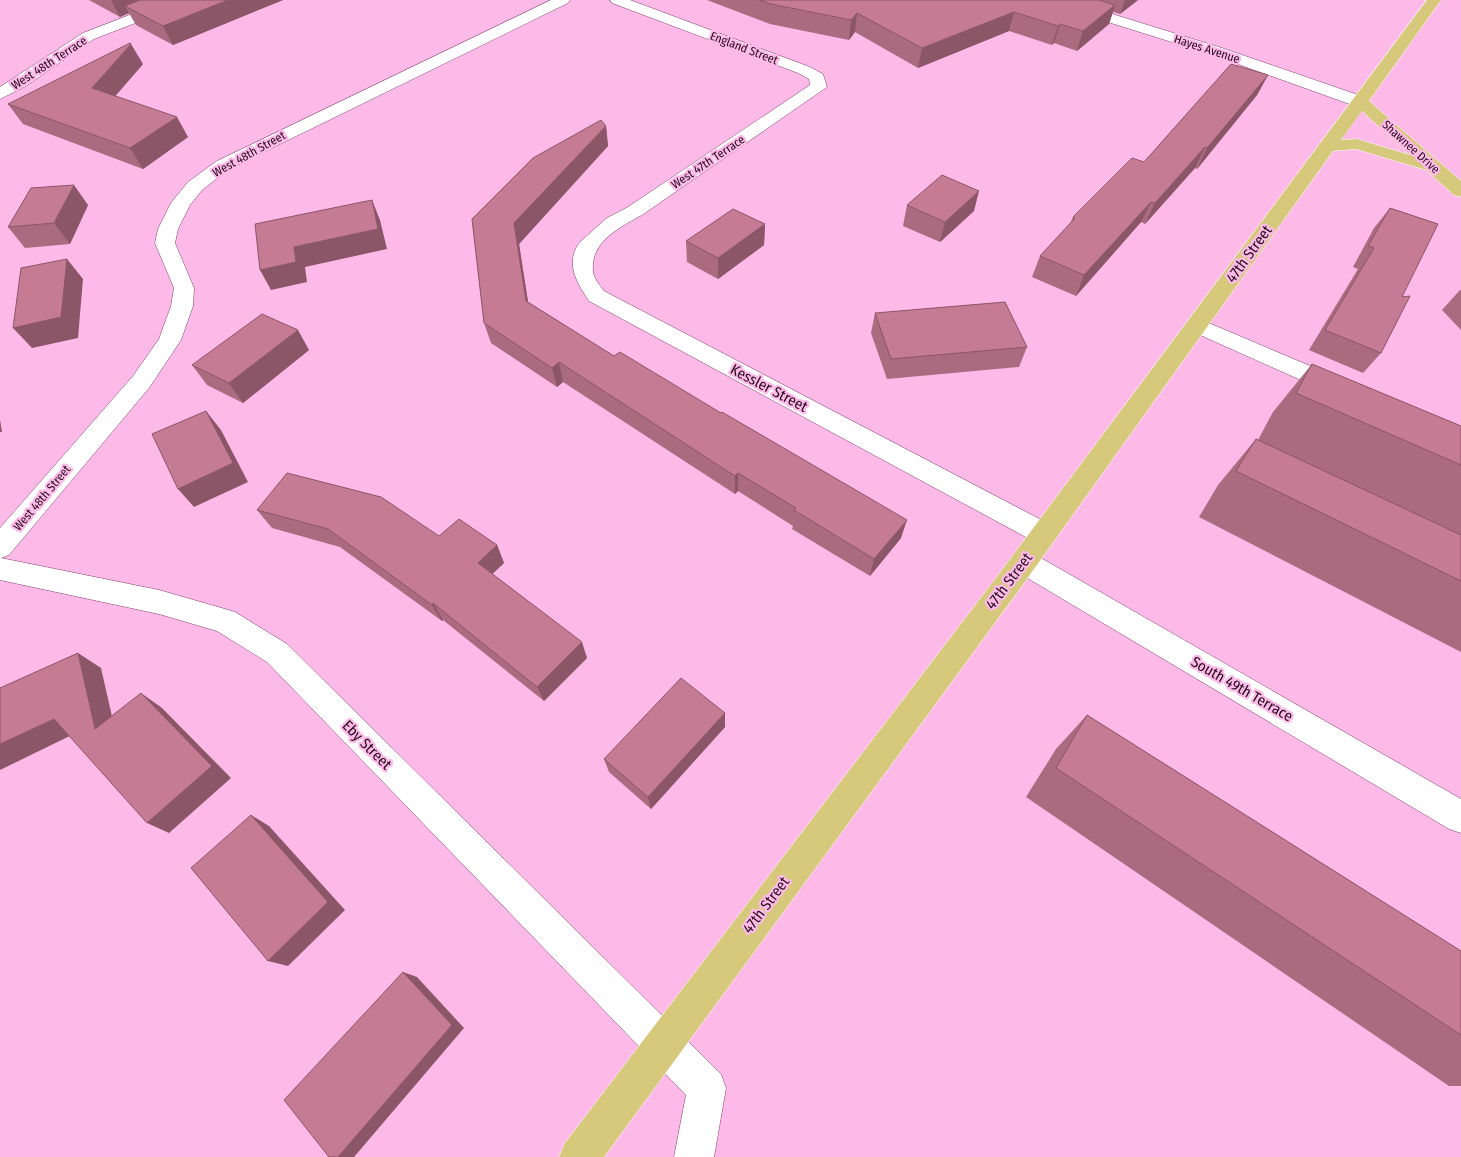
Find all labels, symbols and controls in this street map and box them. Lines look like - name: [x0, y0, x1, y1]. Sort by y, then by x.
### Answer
- street label: England Street: [708, 29, 780, 67]
- street label: Hayes Avenue: [1172, 32, 1242, 66]
- street label: West 48th Terrace: [9, 33, 89, 93]
- street label: Shawnee Drive: [1379, 118, 1443, 176]
- street label: West 48th Street: [210, 128, 288, 180]
- street label: West 47th Terrace: [669, 132, 748, 192]
- street label: 47th Street: [1222, 222, 1276, 286]
- street label: Kessler Street: [727, 360, 811, 416]
- street label: West 48th Street: [11, 462, 73, 534]
- street label: 47th Street: [982, 549, 1036, 613]
- street label: South 49th Terrace: [1188, 653, 1296, 725]
- street label: Eby Street: [339, 717, 395, 773]
- street label: 47th Street: [739, 873, 793, 937]

